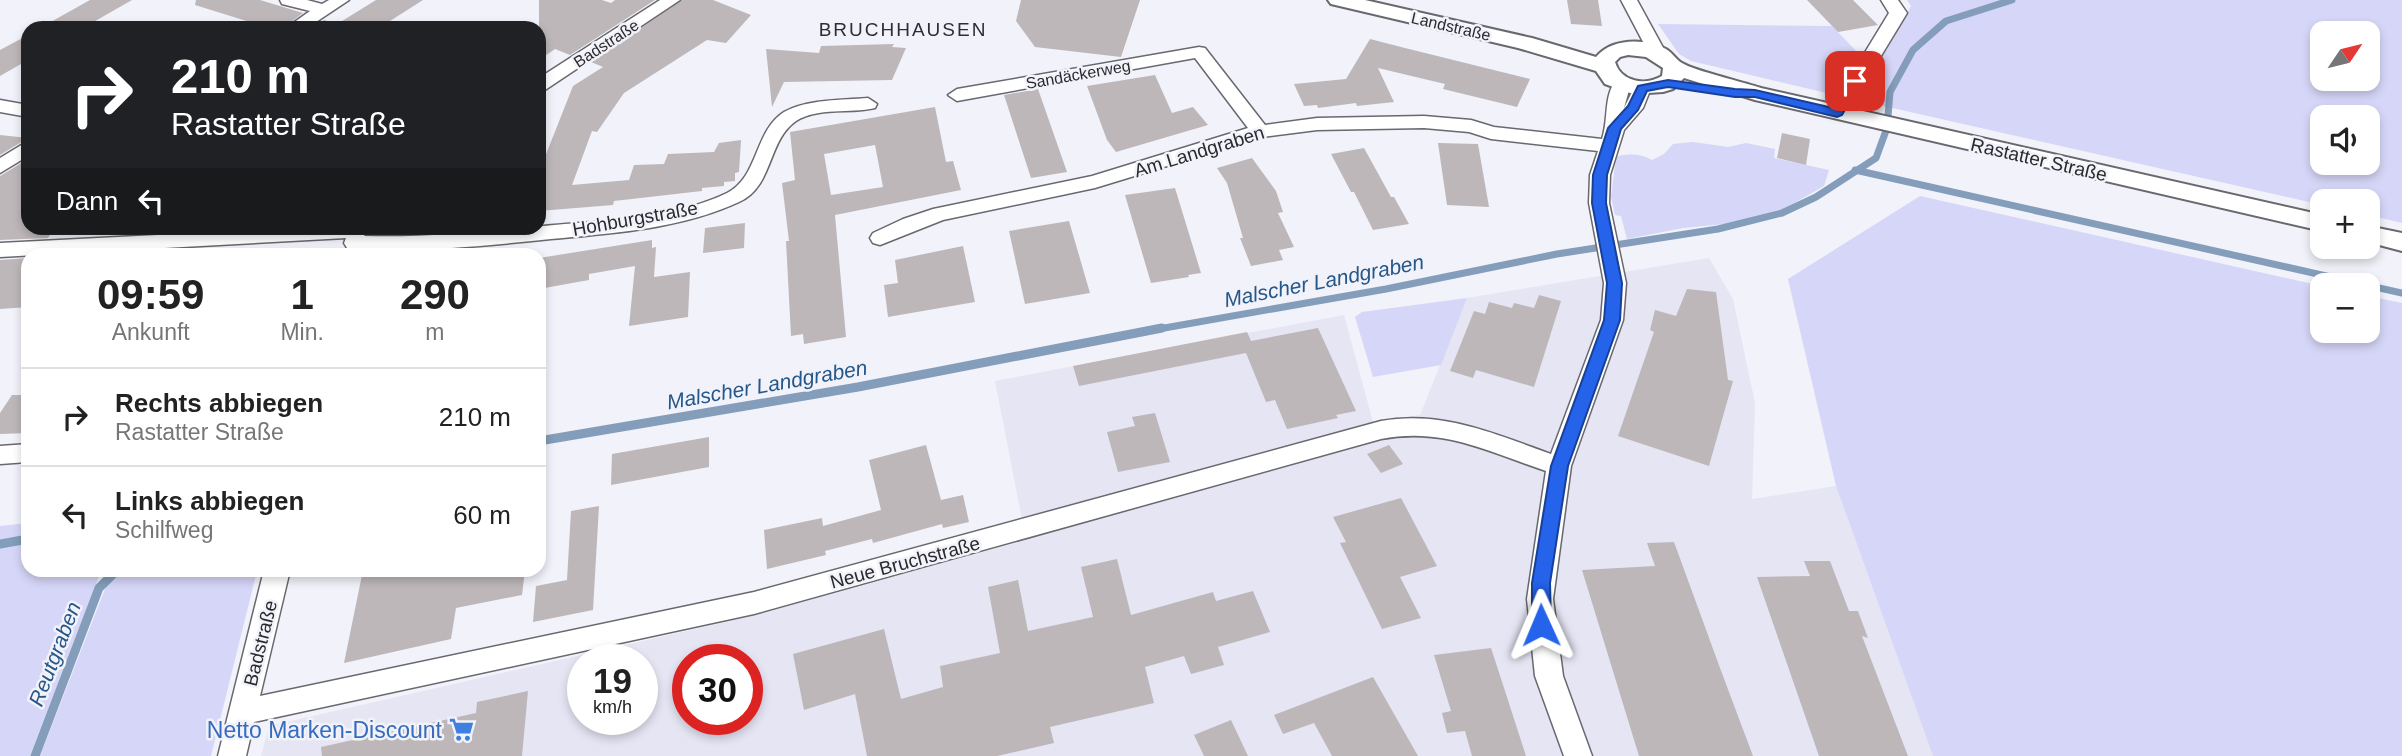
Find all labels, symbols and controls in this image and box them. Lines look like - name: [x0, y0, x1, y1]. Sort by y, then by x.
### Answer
- street label: Landstraße: [1410, 9, 1492, 44]
- street label: Badstraße: [571, 16, 642, 71]
- district label: BRUCHHAUSEN: [819, 19, 987, 40]
- north arrow: [2310, 21, 2380, 91]
- map controls: [2310, 21, 2380, 343]
- icon: right: [56, 49, 147, 140]
- text: 210 m: [171, 49, 310, 103]
- pin: [1825, 51, 1885, 111]
- street label: Sandäckerweg: [1024, 57, 1132, 92]
- icon: arrive: [1836, 62, 1874, 100]
- button: sound: [2310, 105, 2380, 175]
- text: Rastatter Straße: [171, 106, 406, 142]
- street label: Am Landgraben: [1131, 122, 1267, 181]
- street label: Rastatter Straße: [1969, 134, 2109, 185]
- icon: left: [132, 182, 170, 220]
- text: Dann: [56, 186, 118, 216]
- button: +: [2310, 189, 2380, 259]
- street label: Hohburgstraße: [571, 197, 699, 240]
- water label: Malscher Landgraben: [1222, 250, 1426, 311]
- text: 09:59: [97, 271, 204, 318]
- text: 1: [290, 271, 314, 318]
- text: 290: [400, 271, 470, 318]
- button: −: [2310, 273, 2380, 343]
- text: Ankunft: [112, 319, 190, 345]
- text: Min.: [280, 319, 324, 345]
- text: m: [425, 319, 445, 345]
- water label: Malscher Landgraben: [665, 356, 869, 413]
- text: Rechts abbiegen: [115, 388, 323, 418]
- icon: right: [56, 398, 94, 436]
- text: 210 m: [439, 402, 511, 432]
- text: Rastatter Straße: [115, 419, 284, 445]
- text: Links abbiegen: [115, 486, 304, 516]
- icon: left: [56, 496, 94, 534]
- text: 60 m: [453, 500, 511, 530]
- text: Schilfweg: [115, 517, 213, 543]
- street label: Neue Bruchstraße: [828, 532, 982, 593]
- position arrow: [1504, 588, 1578, 662]
- water label: Reutgraben: [24, 598, 85, 709]
- street label: Badstraße: [240, 598, 281, 688]
- speed limit sign: 30: [672, 644, 763, 735]
- text: 19: [593, 661, 632, 700]
- text: km/h: [593, 697, 632, 717]
- supermarket icon: Netto Marken-Discount: [448, 716, 476, 744]
- place label: Netto Marken-Discount: [207, 717, 443, 743]

